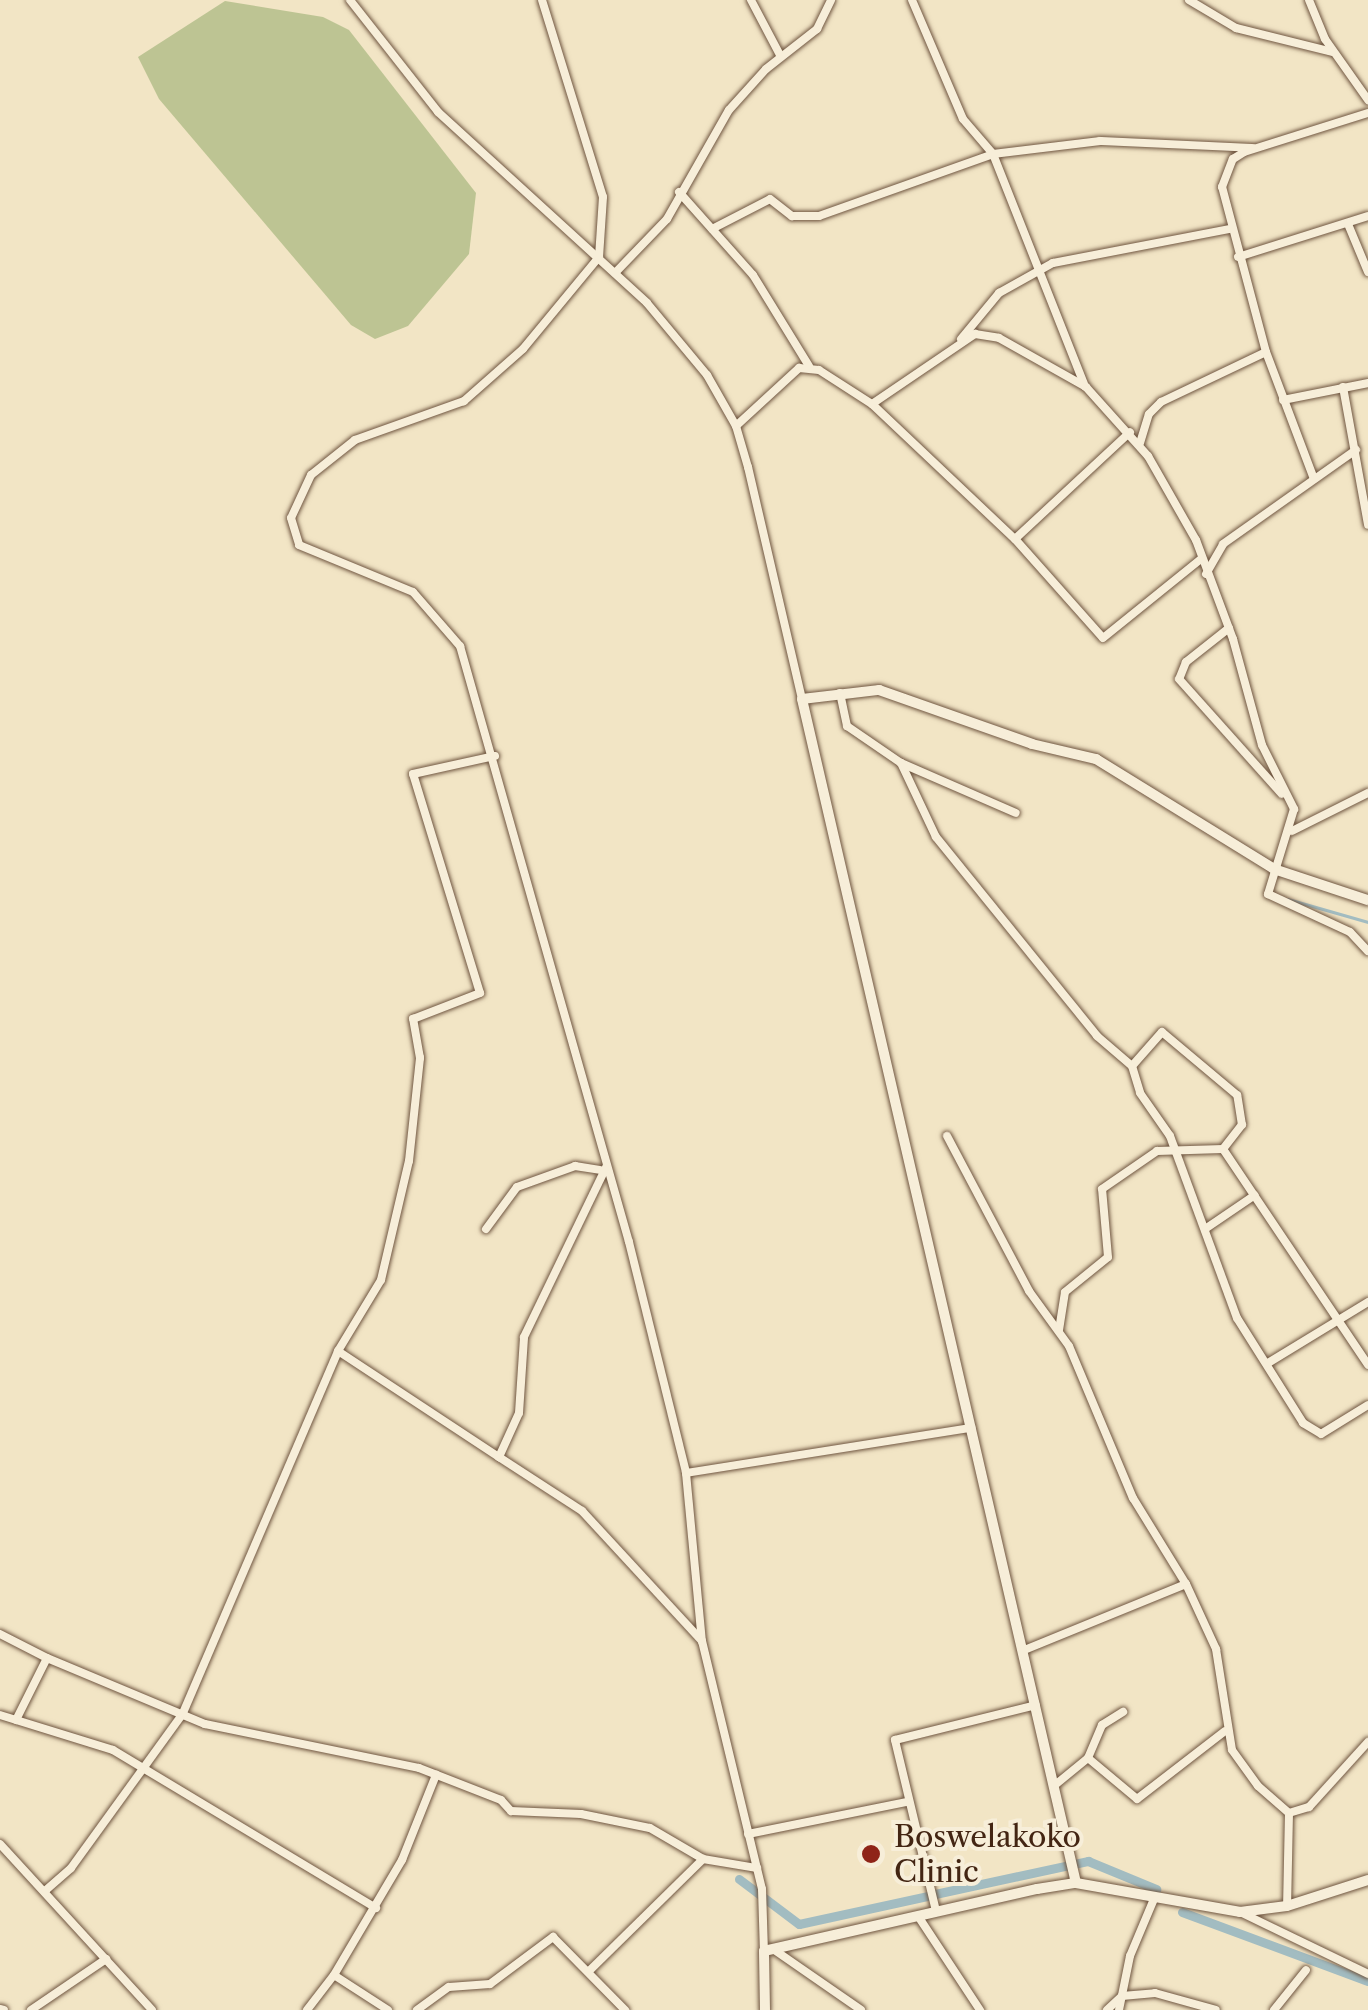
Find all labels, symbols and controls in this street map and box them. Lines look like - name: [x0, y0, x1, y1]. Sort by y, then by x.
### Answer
- place label: Boswelakoko Clinic: [894, 1819, 1081, 1890]
- marker: Boswelakoko Clinic: [858, 1841, 884, 1867]

